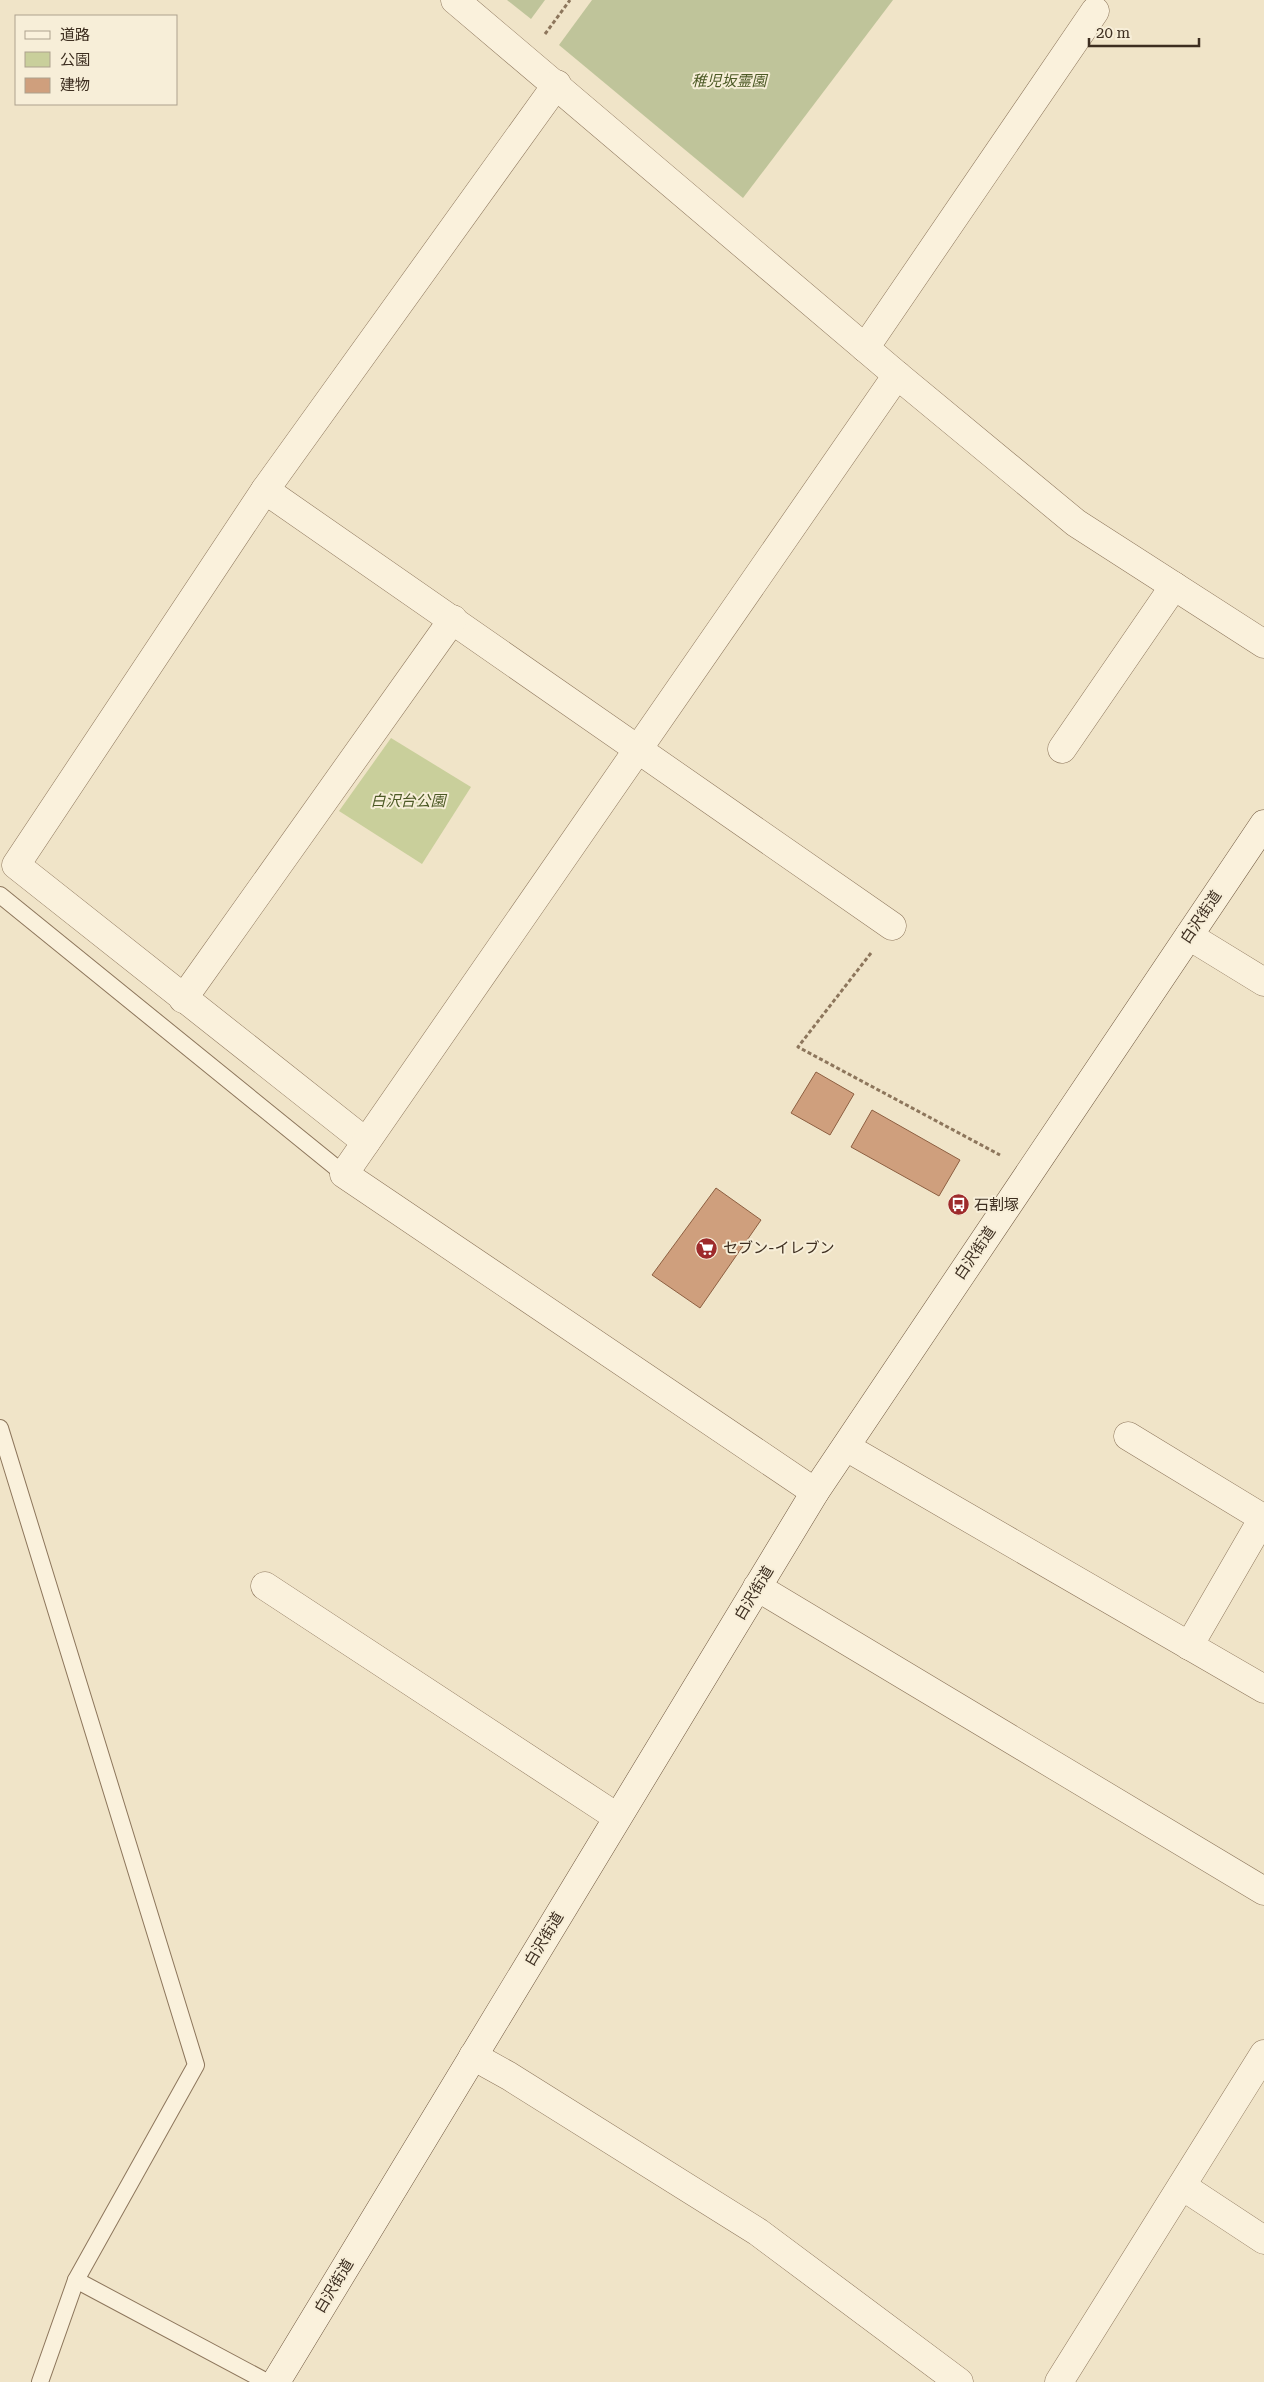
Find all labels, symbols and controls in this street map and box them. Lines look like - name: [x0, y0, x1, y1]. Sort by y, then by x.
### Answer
- legend: [15, 15, 178, 105]
- scale bar: [1089, 15, 1199, 47]
- text: 20 m: [1096, 24, 1131, 42]
- text: 道路: [60, 26, 90, 44]
- text: 公園: [60, 51, 90, 69]
- park label: 稚児坂霊園: [691, 72, 768, 90]
- text: 建物: [60, 76, 90, 94]
- park label: 白沢台公園: [370, 792, 447, 810]
- street label: 白沢街道: [1177, 887, 1225, 947]
- bus stop icon: 石割塚: [946, 1193, 970, 1217]
- place label: 石割塚: [974, 1196, 1019, 1214]
- street label: 白沢街道: [951, 1223, 999, 1283]
- supermarket icon: セブン-イレブン: [695, 1236, 719, 1260]
- place label: セブン-イレブン: [723, 1239, 835, 1257]
- street label: 白沢街道: [731, 1563, 777, 1623]
- street label: 白沢街道: [521, 1909, 567, 1969]
- street label: 白沢街道: [311, 2256, 357, 2316]

